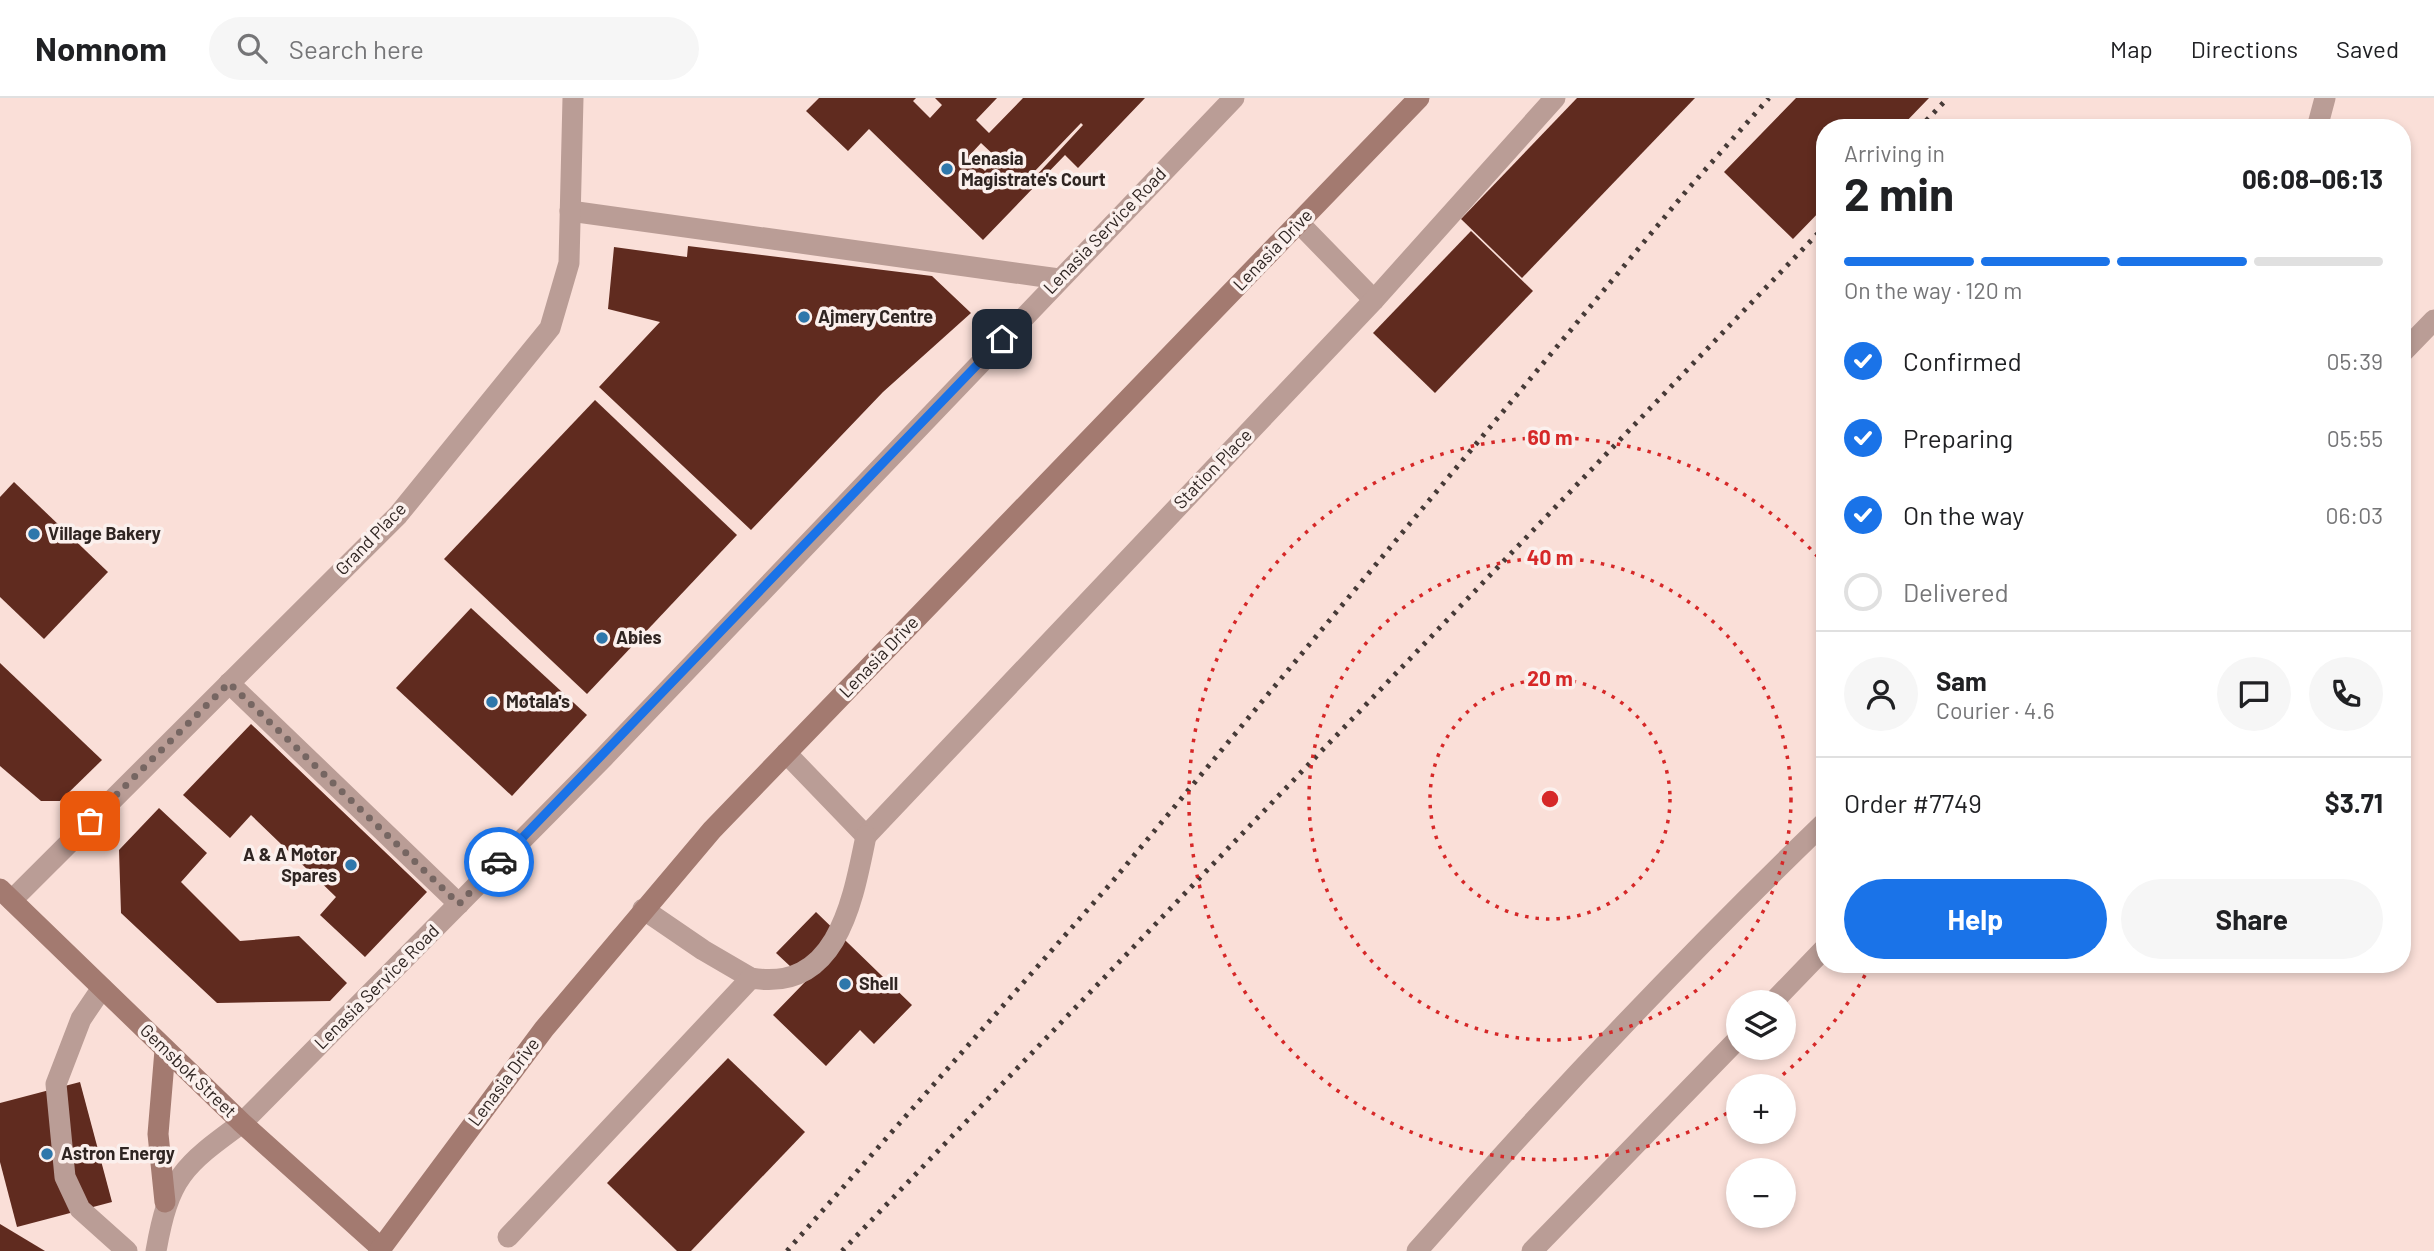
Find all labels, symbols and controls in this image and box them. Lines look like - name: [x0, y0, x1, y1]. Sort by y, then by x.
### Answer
- search box: [209, 17, 699, 80]
- text: Nomnom: [35, 28, 167, 68]
- icon: search: [233, 29, 271, 67]
- text: Search here: [289, 33, 424, 64]
- text: Map: [2110, 34, 2153, 63]
- text: Directions: [2191, 34, 2298, 63]
- text: Saved: [2336, 34, 2399, 63]
- text: Arriving in: [1844, 139, 1945, 167]
- place label: Lenasia Magistrate's Court: [961, 147, 1106, 190]
- marker: Lenasia Magistrate's Court: [939, 161, 955, 177]
- street label: Lenasia Service Road: [1038, 162, 1170, 298]
- text: 06:08–06:13: [2242, 163, 2383, 194]
- text: 2 min: [1844, 165, 1954, 220]
- street label: Lenasia Drive: [1228, 204, 1317, 295]
- text: On the way · 120 m: [1844, 276, 2022, 304]
- place label: Ajmery Centre: [818, 305, 933, 327]
- marker: Ajmery Centre: [796, 309, 812, 325]
- pin: [972, 309, 1032, 369]
- icon: home: [983, 320, 1021, 358]
- icon: check: [1844, 342, 1882, 380]
- text: Confirmed: [1903, 345, 2022, 376]
- text: 05:39: [2327, 347, 2383, 375]
- icon: check: [1844, 419, 1882, 457]
- text: Preparing: [1903, 422, 2013, 453]
- street label: Station Place: [1168, 423, 1256, 513]
- text: 60 m: [1528, 424, 1572, 449]
- text: 05:55: [2327, 424, 2383, 452]
- icon: check: [1844, 496, 1882, 534]
- street label: Grand Place: [330, 497, 410, 579]
- text: On the way: [1903, 499, 2024, 530]
- text: 06:03: [2326, 501, 2383, 529]
- place label: Village Bakery: [48, 522, 161, 544]
- marker: Village Bakery: [26, 526, 42, 542]
- text: 40 m: [1527, 544, 1573, 569]
- text: Delivered: [1903, 576, 2009, 607]
- street label: Lenasia Drive: [834, 611, 923, 702]
- place label: Abies: [616, 626, 662, 648]
- marker: Abies: [594, 630, 610, 646]
- button: person: [1844, 657, 1918, 731]
- button: chat: [2217, 657, 2291, 731]
- button: phone: [2309, 657, 2383, 731]
- text: 20 m: [1527, 665, 1573, 690]
- text: Sam: [1936, 665, 1987, 696]
- place label: Motala's: [506, 690, 570, 712]
- marker: Motala's: [484, 694, 500, 710]
- text: Courier · 4.6: [1936, 696, 2055, 724]
- centre of rings: [1538, 787, 1562, 811]
- text: Order #7749: [1844, 787, 1982, 818]
- text: $3.71: [2325, 787, 2383, 818]
- pin: [60, 791, 120, 851]
- icon: bag: [71, 802, 109, 840]
- courier: [464, 827, 534, 897]
- place label: A & A Motor Spares: [243, 843, 337, 886]
- icon: car: [480, 843, 518, 881]
- marker: A & A Motor Spares: [343, 857, 359, 873]
- button: Help: [1844, 879, 2107, 959]
- button: Share: [2121, 879, 2383, 959]
- street label: Lenasia Service Road: [309, 919, 443, 1053]
- place label: Shell: [859, 972, 898, 994]
- marker: Shell: [837, 976, 853, 992]
- map controls: [1726, 990, 1796, 1228]
- button: layers: [1726, 990, 1796, 1060]
- street label: Gemsbok Street: [136, 1019, 241, 1122]
- street label: Lenasia Drive: [463, 1033, 544, 1130]
- button: +: [1726, 1074, 1796, 1144]
- place label: Astron Energy: [61, 1142, 175, 1164]
- marker: Astron Energy: [39, 1146, 55, 1162]
- button: −: [1726, 1158, 1796, 1228]

